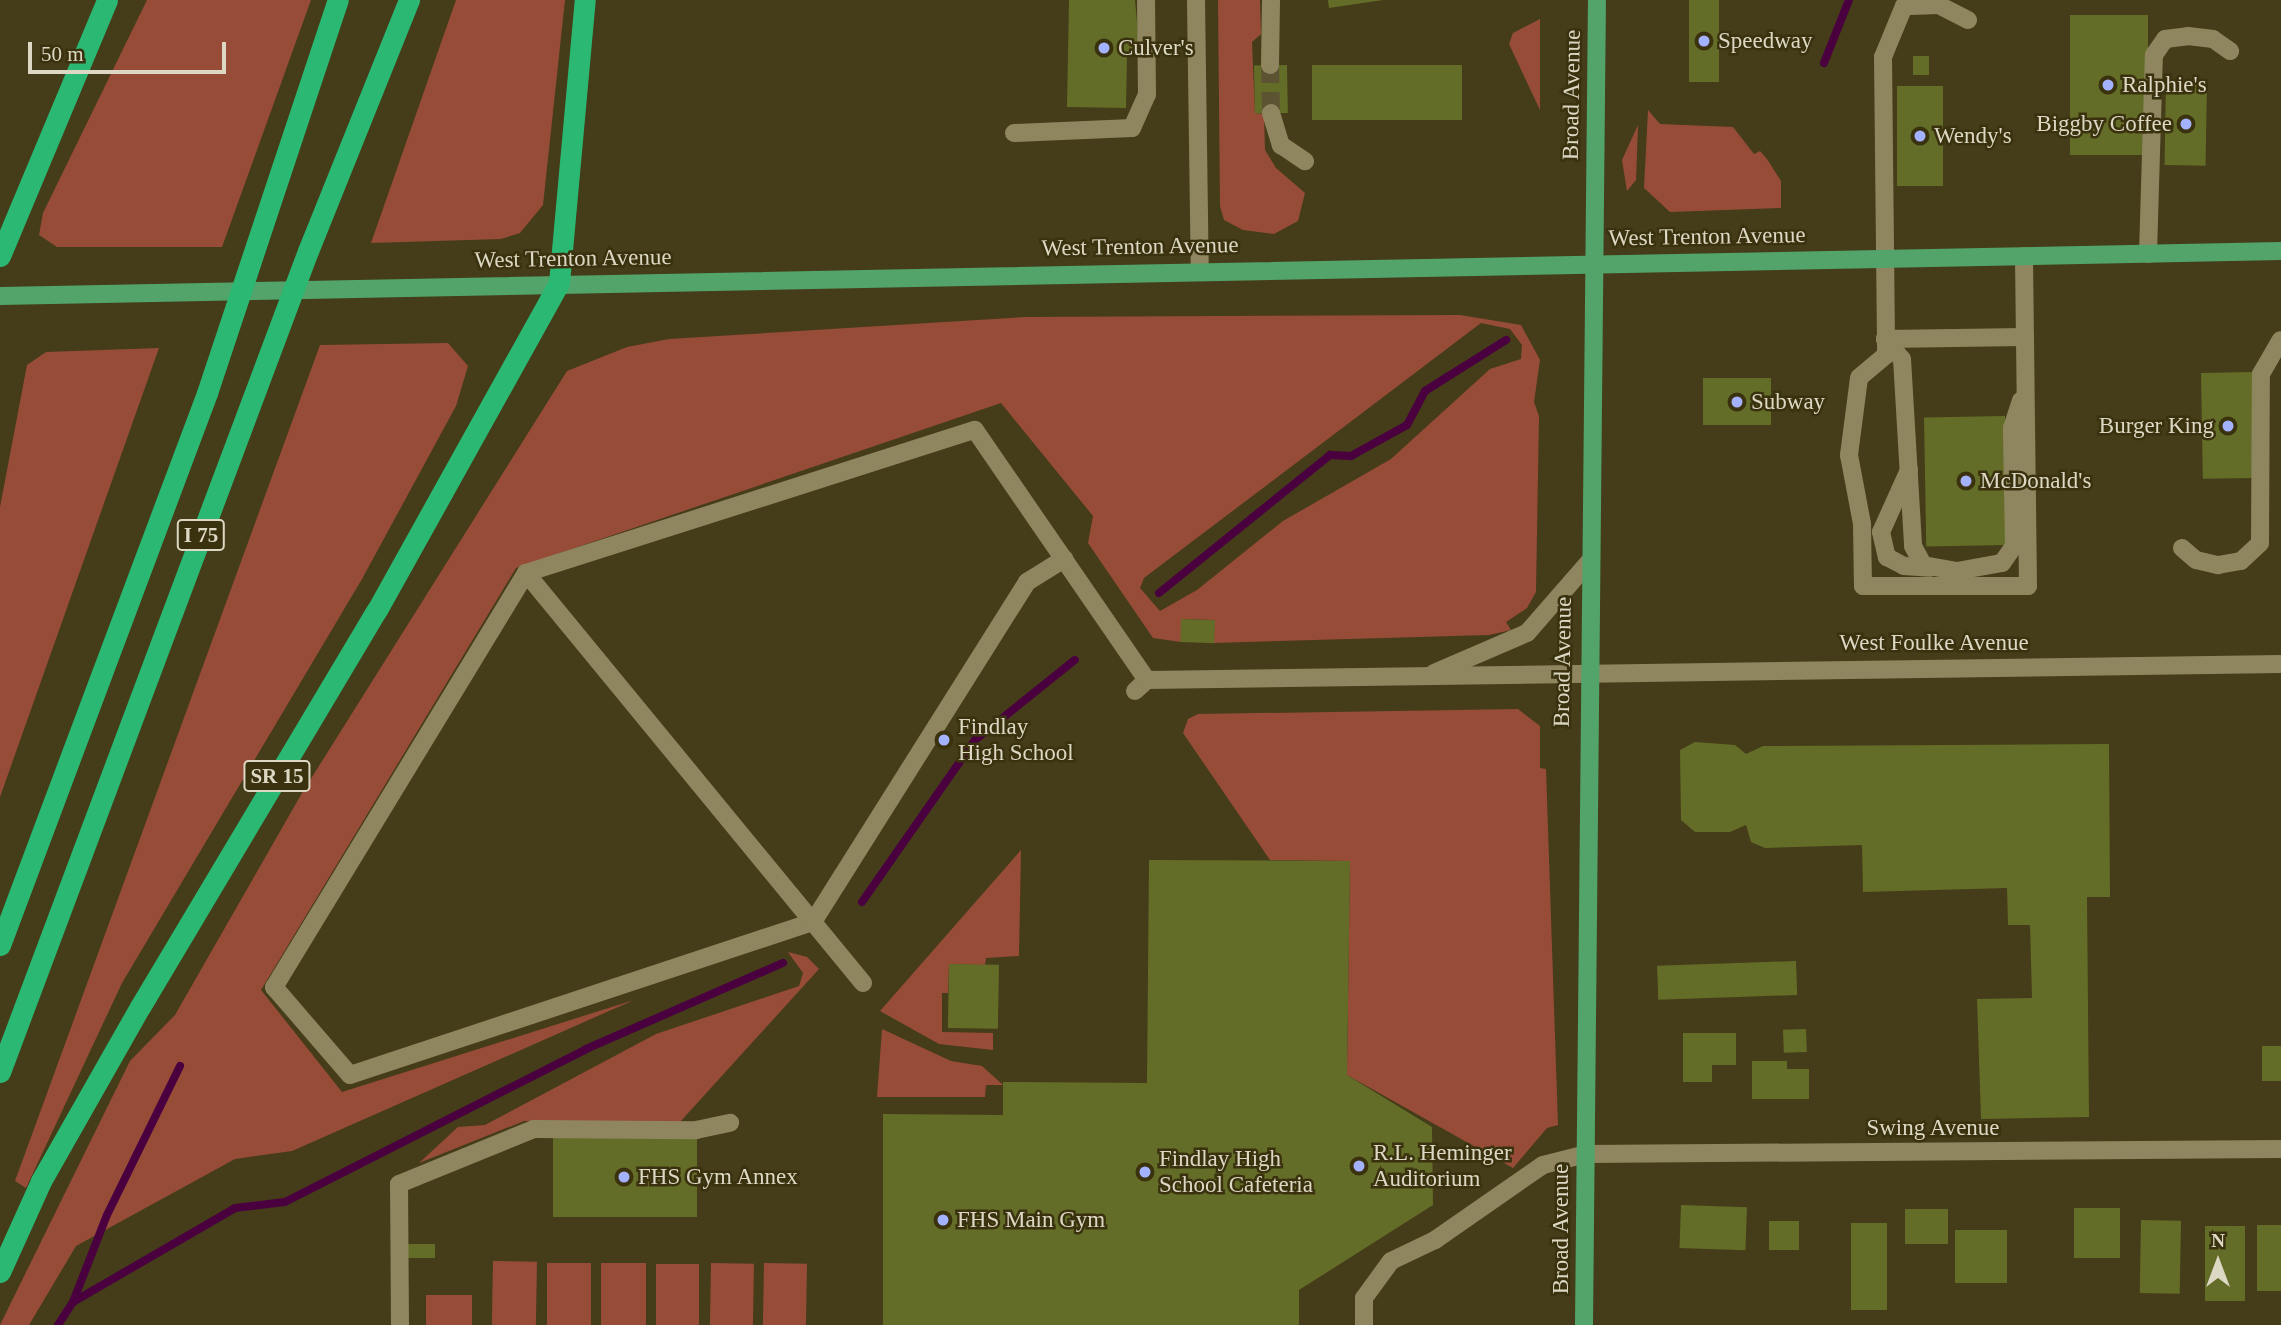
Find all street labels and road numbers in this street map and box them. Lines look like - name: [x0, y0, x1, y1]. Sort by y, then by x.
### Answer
- street label: Broad Avenue: [1557, 29, 1587, 161]
- street label: West Trenton Avenue: [1607, 221, 1807, 253]
- street label: West Trenton Avenue: [1040, 231, 1240, 263]
- street label: West Trenton Avenue: [473, 243, 673, 275]
- road number: I 75: [176, 518, 226, 552]
- street label: Broad Avenue: [1548, 596, 1578, 728]
- street label: West Foulke Avenue: [1839, 629, 2029, 657]
- road number: SR 15: [242, 758, 312, 794]
- street label: Swing Avenue: [1866, 1114, 2000, 1142]
- street label: Broad Avenue: [1547, 1163, 1575, 1295]

